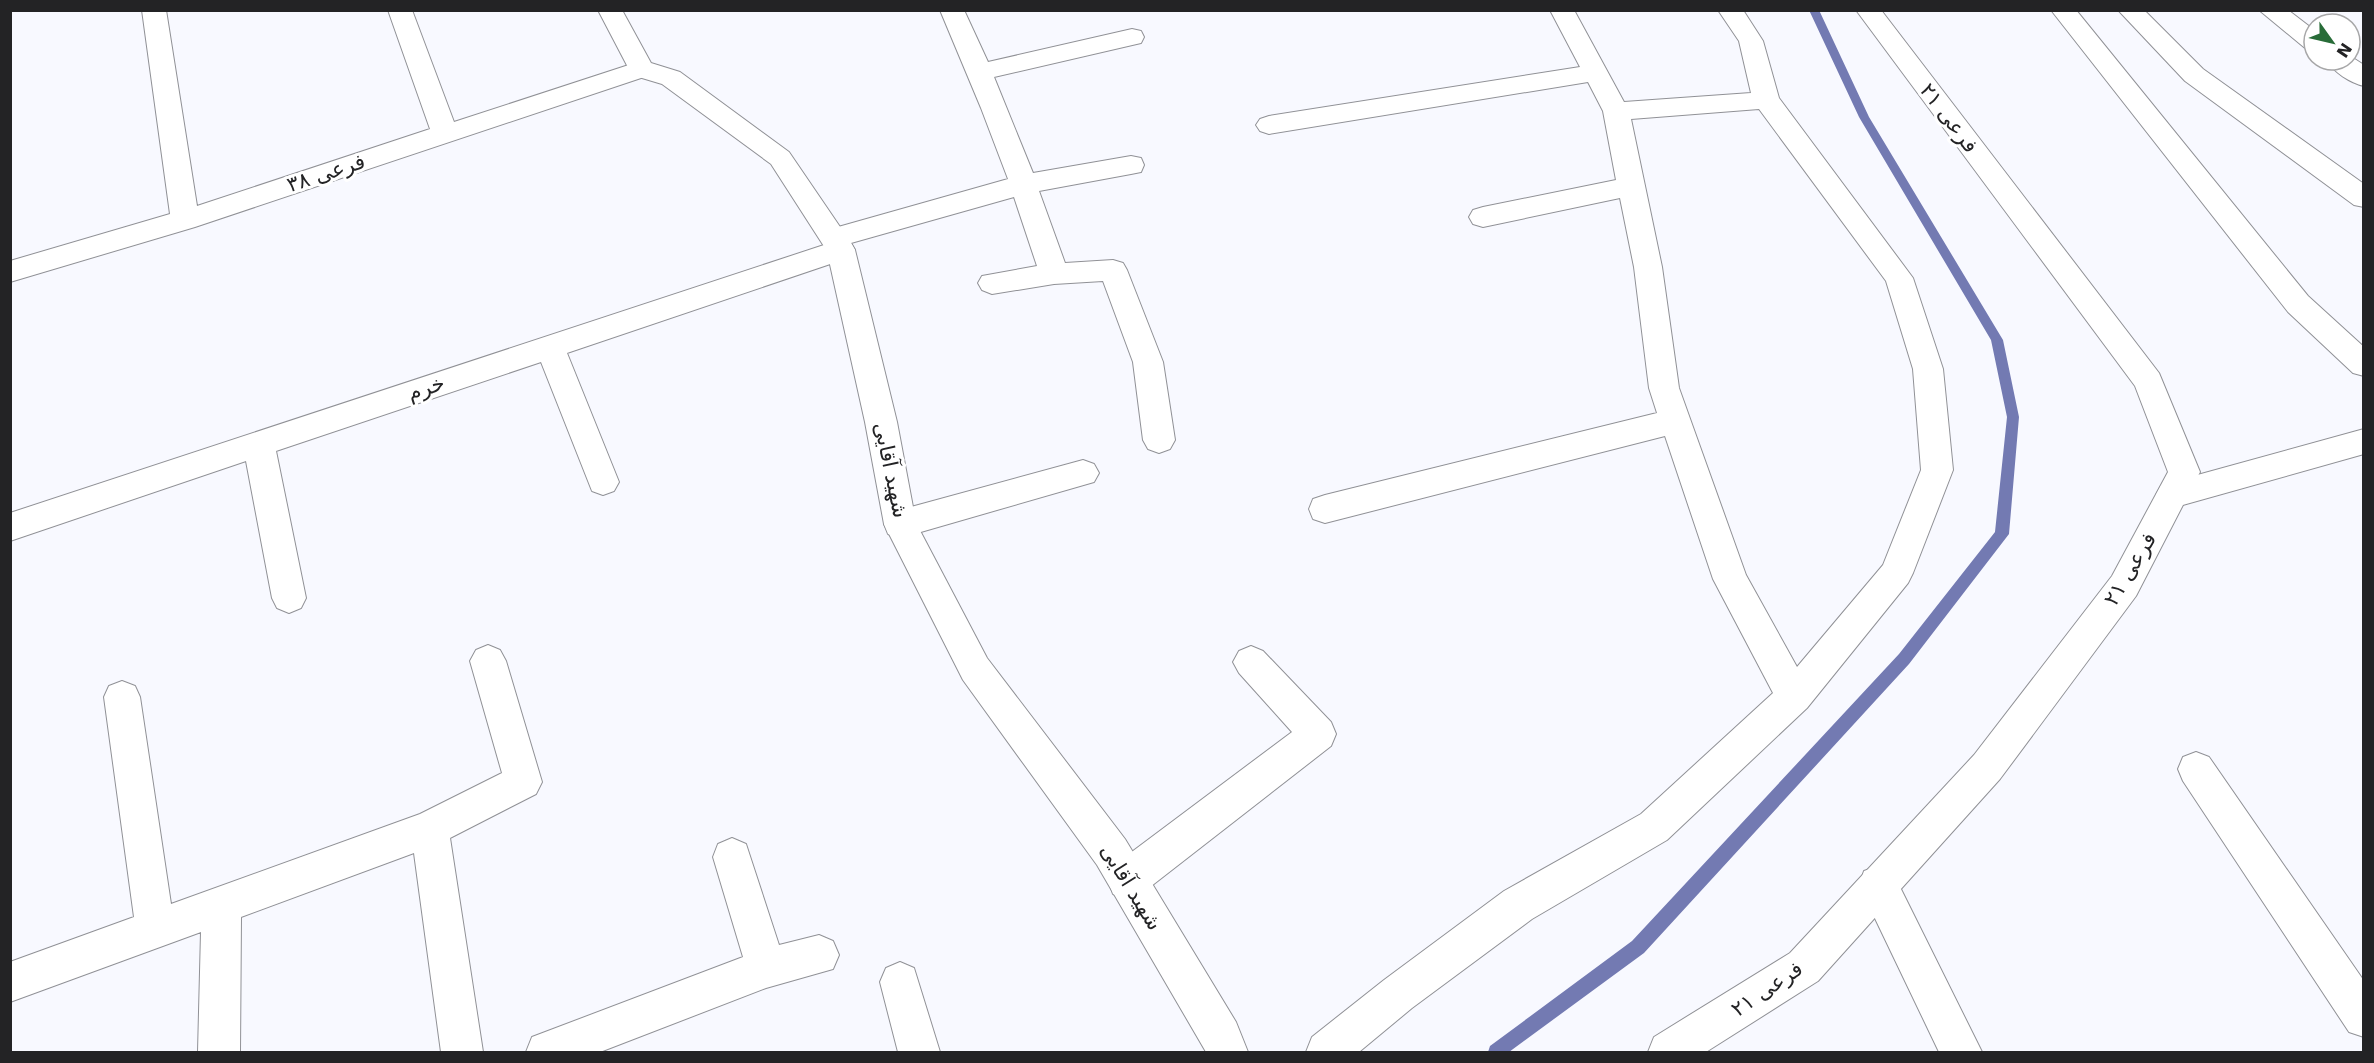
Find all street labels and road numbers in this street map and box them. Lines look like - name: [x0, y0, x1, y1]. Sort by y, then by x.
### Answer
- street label: فرعی ۲۱: [1915, 78, 1983, 158]
- street label: فرعی ۳۸: [284, 149, 368, 197]
- street label: خرم: [404, 371, 448, 405]
- street label: شهید آقایی: [869, 420, 914, 520]
- street label: فرعی ۲۱: [2099, 528, 2161, 610]
- street label: شهید آقایی: [1095, 839, 1168, 934]
- street label: فرعی ۲۱: [1727, 956, 1807, 1022]

